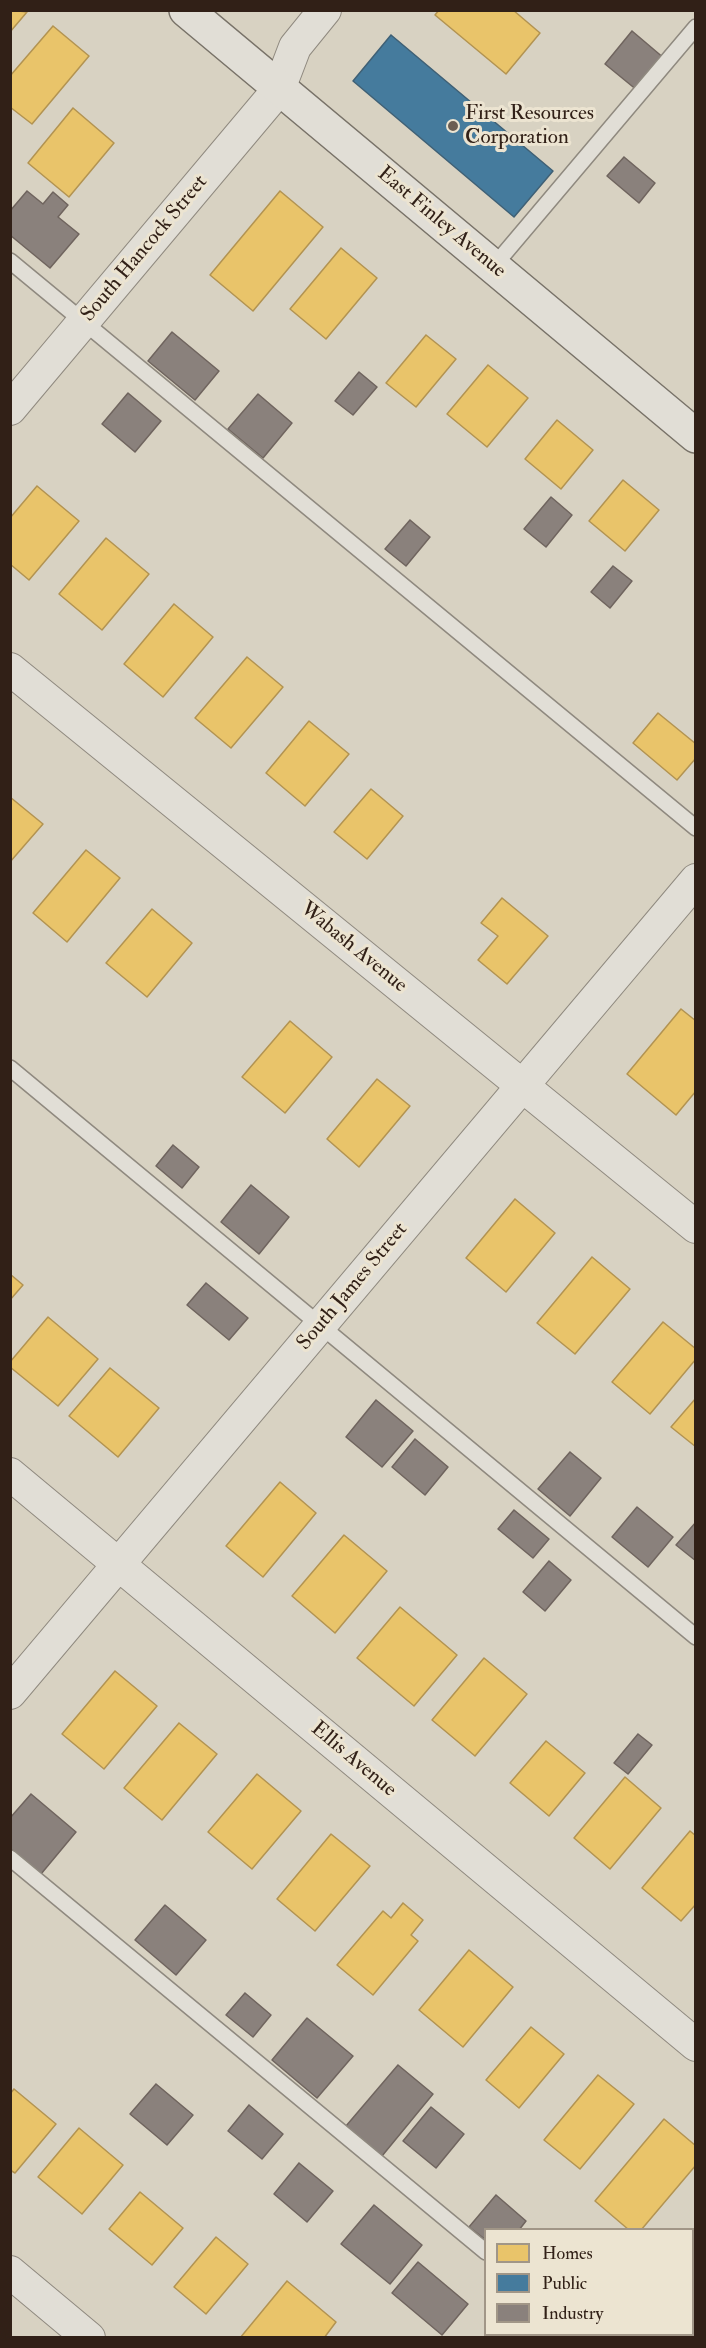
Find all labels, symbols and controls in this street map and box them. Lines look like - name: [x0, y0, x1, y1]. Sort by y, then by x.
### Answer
- place label: First Resources Corporation: [465, 101, 594, 151]
- marker: First Resources Corporation: [446, 119, 460, 133]
- street label: East Finley Avenue: [372, 162, 510, 284]
- street label: South Hancock Street: [76, 171, 214, 327]
- street label: Wabash Avenue: [294, 897, 412, 999]
- street label: South James Street: [292, 1218, 414, 1356]
- street label: Ellis Avenue: [305, 1717, 401, 1803]
- legend: [484, 2228, 694, 2336]
- text: Homes: [542, 2242, 593, 2265]
- text: Public: [542, 2272, 587, 2295]
- text: Industry: [542, 2302, 603, 2325]

